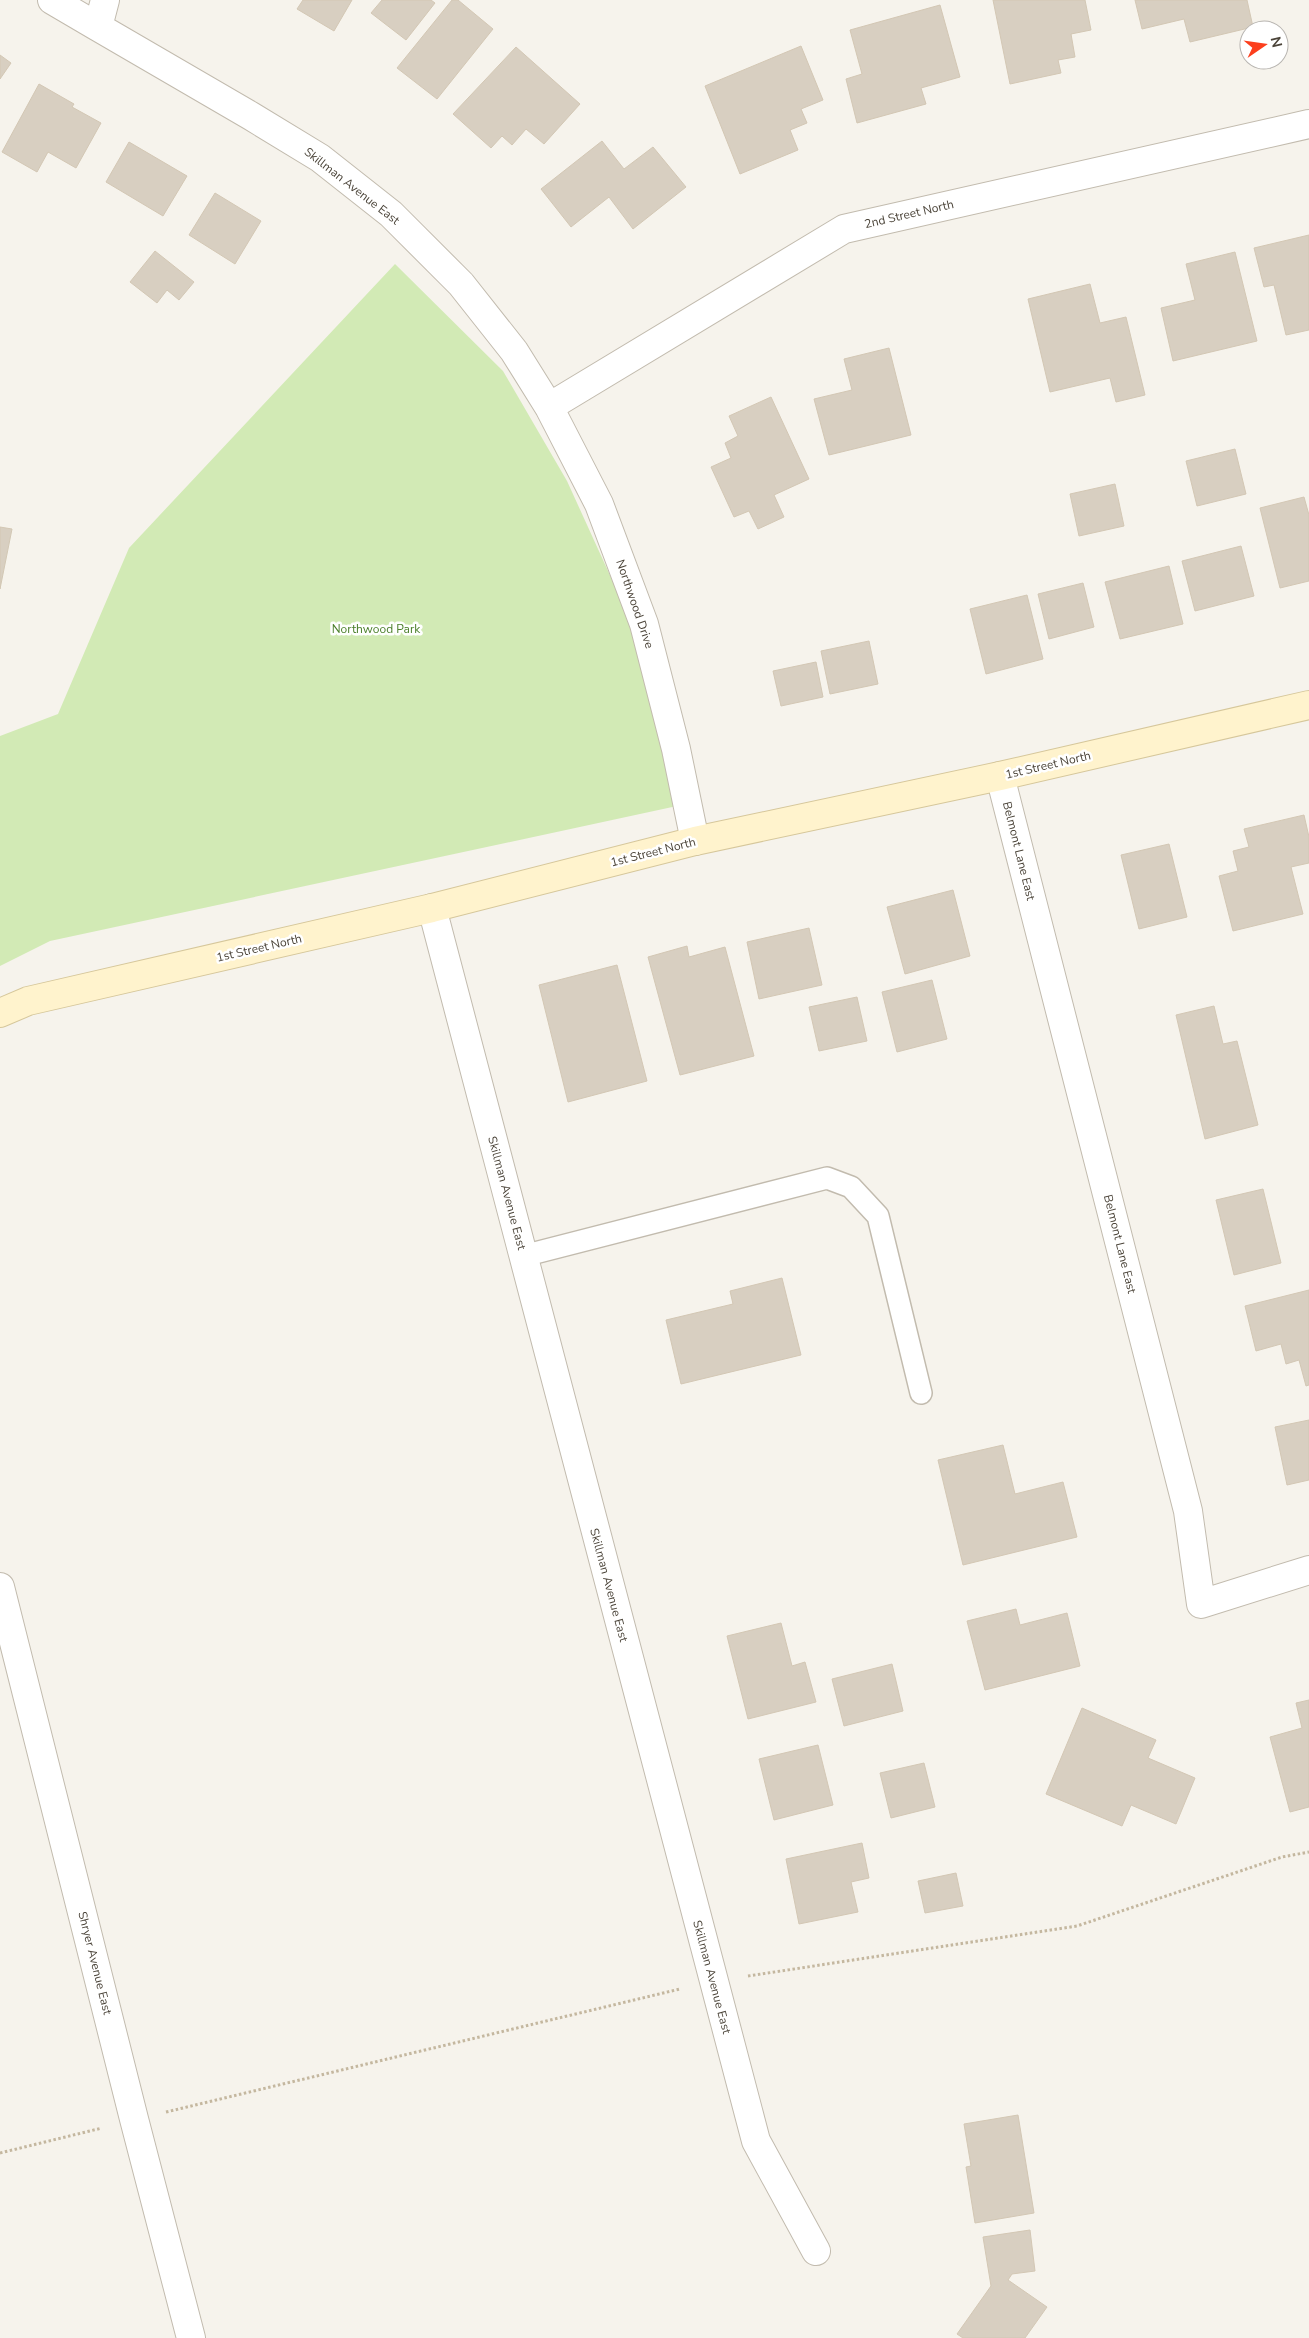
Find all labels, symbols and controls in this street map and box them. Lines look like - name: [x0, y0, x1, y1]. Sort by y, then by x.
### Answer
- north arrow: [1239, 20, 1289, 70]
- text: N: [1266, 35, 1287, 49]
- street label: Skillman Avenue East: [301, 144, 404, 229]
- street label: 2nd Street North: [863, 196, 955, 232]
- street label: Northwood Drive: [612, 557, 658, 651]
- park label: Northwood Park: [332, 621, 421, 637]
- street label: 1st Street North: [1004, 747, 1092, 783]
- street label: Belmont Lane East: [999, 800, 1039, 903]
- street label: 1st Street North: [609, 834, 697, 870]
- street label: 1st Street North: [215, 930, 303, 966]
- street label: Skillman Avenue East: [484, 1134, 530, 1252]
- street label: Belmont Lane East: [1100, 1193, 1140, 1296]
- street label: Skillman Avenue East: [586, 1526, 632, 1644]
- street label: Shryer Avenue East: [74, 1910, 116, 2017]
- street label: Skillman Avenue East: [689, 1918, 735, 2036]

